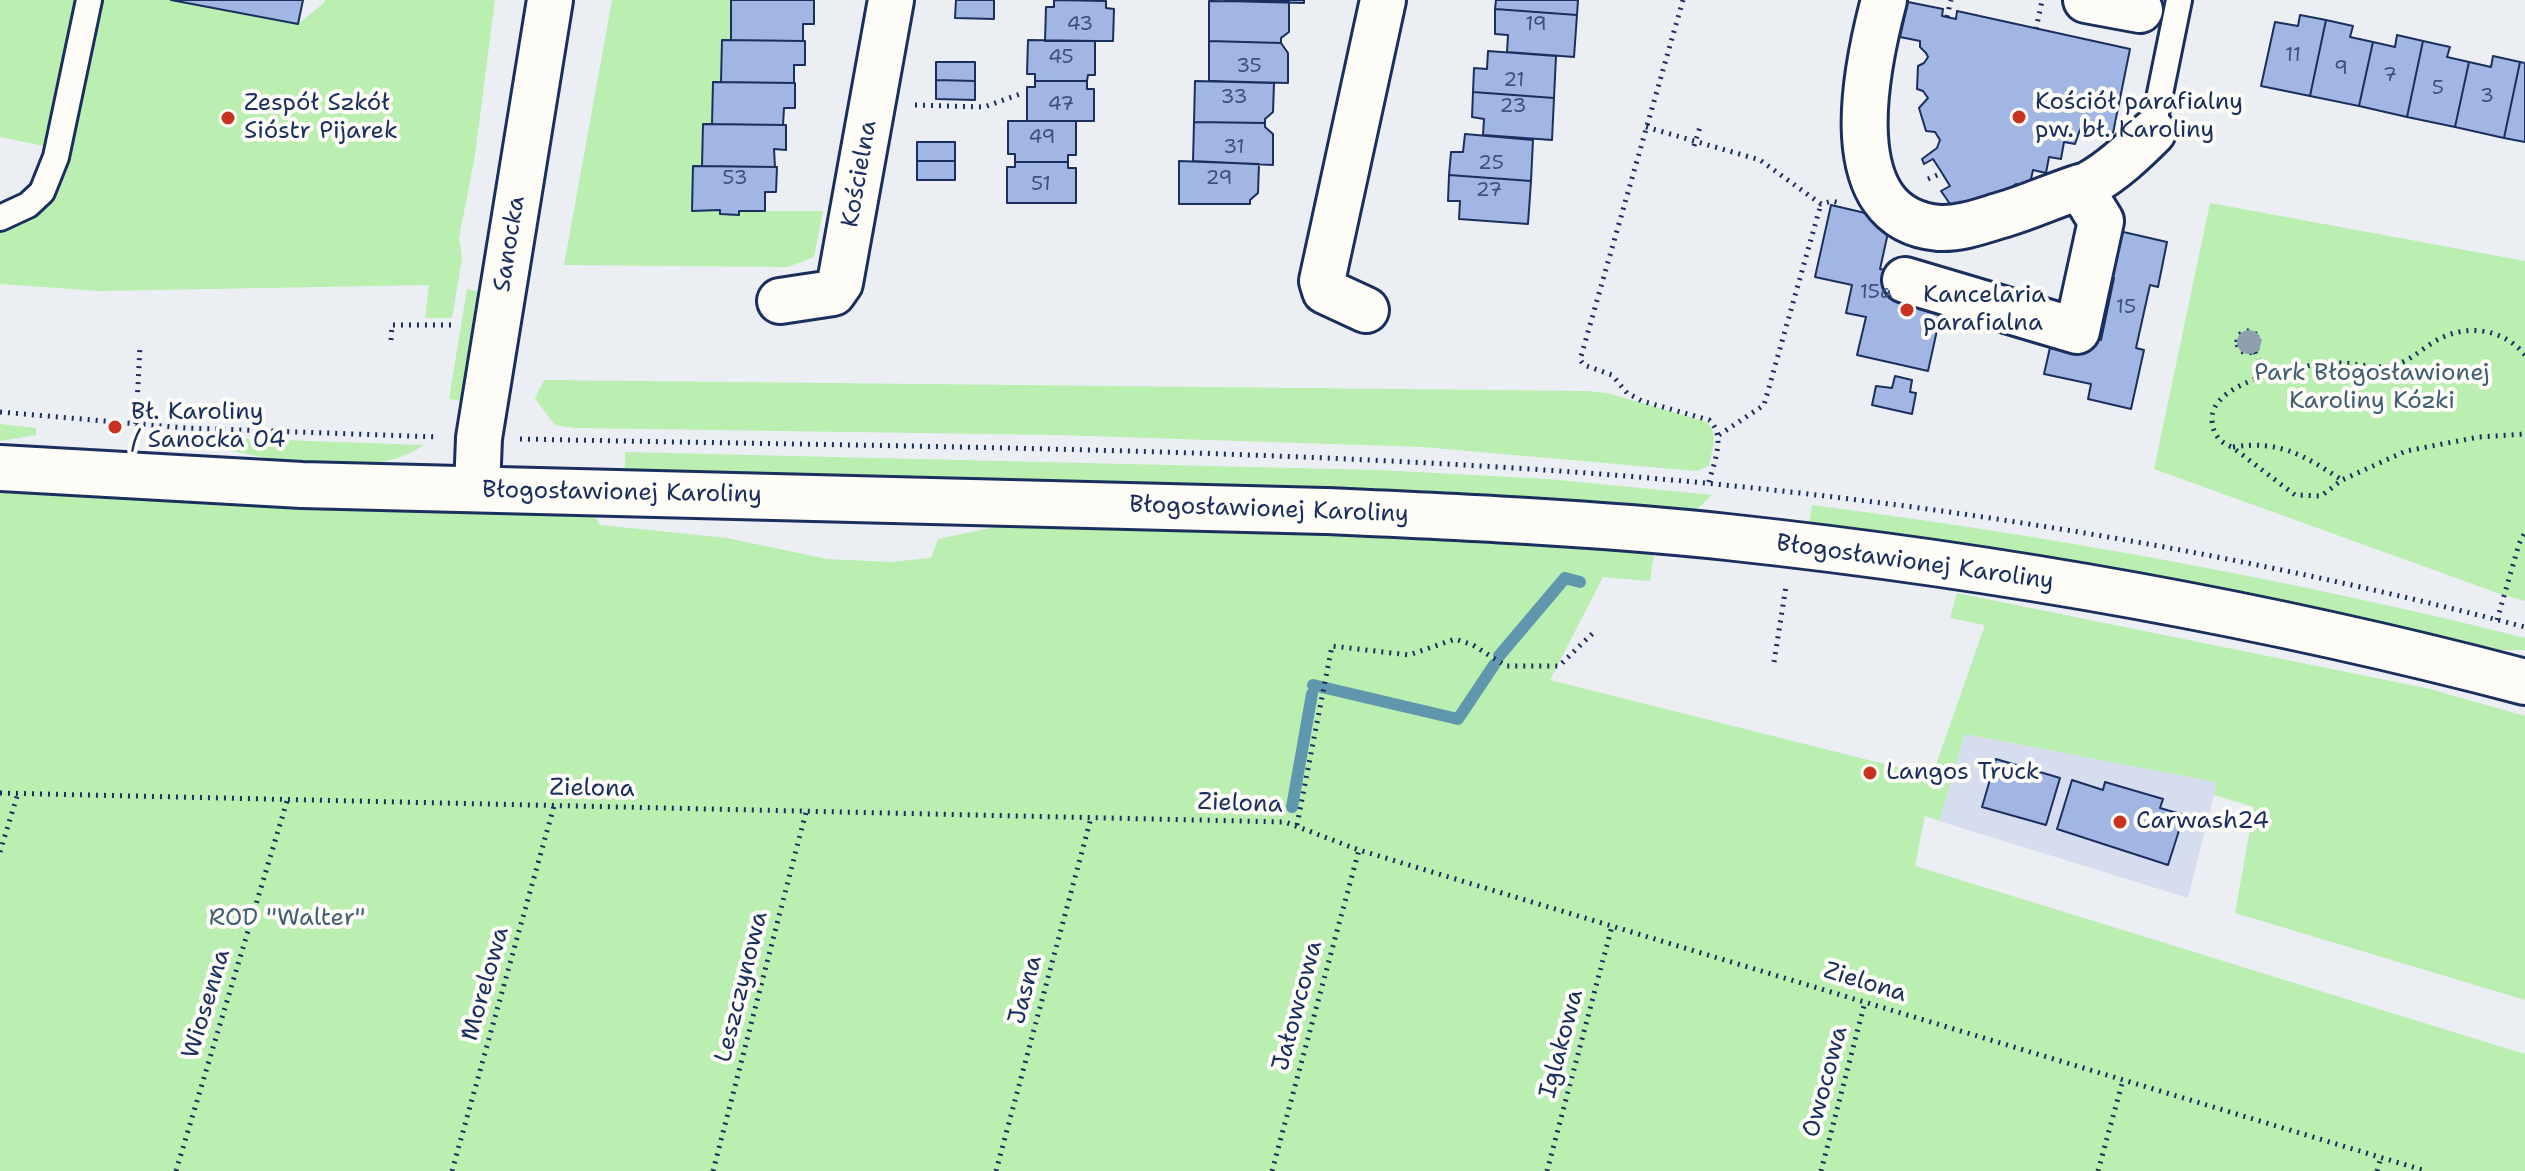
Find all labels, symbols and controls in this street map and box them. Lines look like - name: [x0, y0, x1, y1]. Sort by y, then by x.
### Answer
- house number: 43: [1067, 13, 1093, 37]
- house number: 19: [1525, 13, 1547, 37]
- house number: 11: [2285, 44, 2301, 68]
- house number: 45: [1048, 46, 1074, 70]
- house number: 35: [1236, 55, 1262, 79]
- house number: 9: [2334, 57, 2348, 81]
- house number: 7: [2383, 64, 2397, 88]
- house number: 21: [1503, 69, 1525, 93]
- house number: 5: [2432, 77, 2444, 101]
- house number: 3: [2480, 85, 2494, 109]
- house number: 33: [1221, 86, 1247, 110]
- place label: Kościół parafialny pw. bł. Karoliny: [2035, 89, 2243, 145]
- place label: Zespół Szkół Sióstr Pijarek: [244, 90, 398, 146]
- house number: 47: [1048, 93, 1074, 117]
- house number: 23: [1500, 95, 1526, 119]
- marker: Kościół parafialny pw. bł. Karoliny: [2010, 108, 2028, 126]
- marker: Zespół Szkół Sióstr Pijarek: [219, 109, 237, 127]
- street label: Kościelna: [836, 118, 884, 230]
- house number: 49: [1028, 126, 1056, 150]
- house number: 31: [1223, 136, 1245, 160]
- house number: 25: [1478, 152, 1504, 176]
- house number: 53: [722, 167, 748, 191]
- house number: 29: [1206, 167, 1232, 191]
- house number: 51: [1031, 173, 1051, 197]
- house number: 27: [1476, 179, 1502, 203]
- street label: Sanocka: [488, 194, 532, 294]
- house number: 15a: [1860, 281, 1892, 305]
- place label: Kancelaria parafialna: [1923, 282, 2046, 338]
- house number: 15: [2116, 296, 2136, 320]
- marker: Kancelaria parafialna: [1898, 301, 1916, 319]
- park label: Park Błogosławionej Karoliny Kózki: [2254, 360, 2490, 416]
- place label: Bł. Karoliny / Sanocka 04: [131, 399, 285, 455]
- marker: Bł. Karoliny / Sanocka 04: [106, 418, 124, 436]
- street label: Błogosławionej Karoliny: [482, 476, 762, 510]
- street label: Błogosławionej Karoliny: [1129, 491, 1409, 529]
- street label: Błogosławionej Karoliny: [1774, 529, 2056, 597]
- place label: Langos Truck: [1886, 759, 2040, 787]
- marker: Langos Truck: [1861, 764, 1879, 782]
- street label: Zielona: [549, 774, 635, 804]
- street label: Zielona: [1197, 788, 1283, 820]
- place label: Carwash24: [2136, 808, 2269, 836]
- marker: Carwash24: [2111, 813, 2129, 831]
- park label: ROD "Walter": [209, 905, 365, 933]
- street label: Leszczynowa: [709, 909, 775, 1065]
- street label: Morelowa: [456, 924, 516, 1044]
- street label: Jałowcowa: [1267, 938, 1329, 1074]
- street label: Wiosenna: [177, 946, 237, 1062]
- street label: Jasna: [1003, 952, 1049, 1028]
- street label: Zielona: [1820, 957, 1910, 1009]
- street label: Iglakowa: [1534, 987, 1590, 1101]
- street label: Owocowa: [1797, 1023, 1855, 1141]

